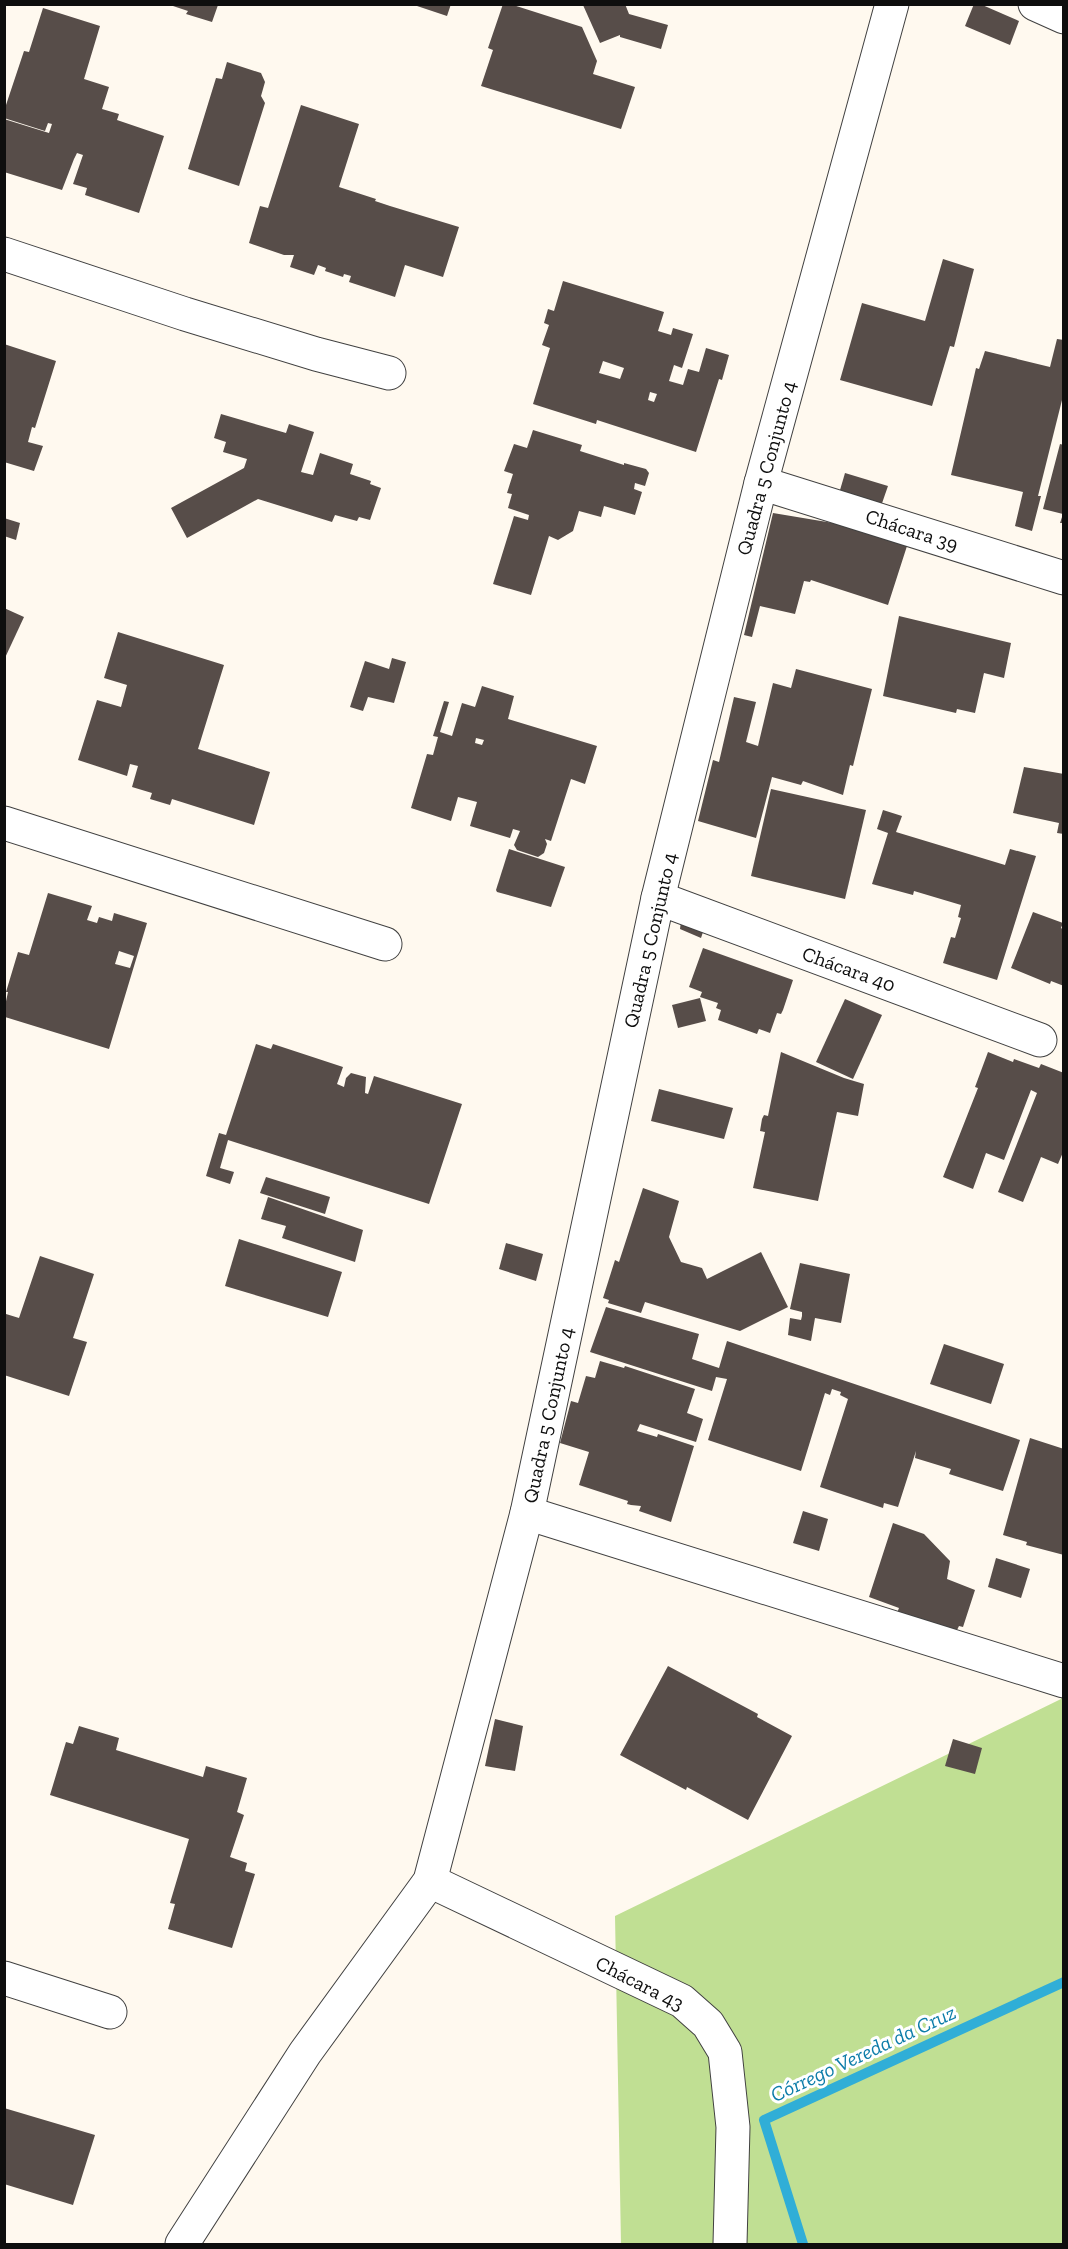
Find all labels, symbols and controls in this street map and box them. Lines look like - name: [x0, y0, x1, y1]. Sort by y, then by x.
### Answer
- street label: Quadra 5 Conjunto 4: [731, 378, 801, 558]
- street label: Chácara 39: [863, 504, 961, 556]
- street label: Quadra 5 Conjunto 4: [618, 850, 682, 1030]
- street label: Chácara 40: [799, 941, 899, 997]
- street label: Quadra 5 Conjunto 4: [518, 1325, 578, 1505]
- street label: Chácara 43: [592, 1951, 688, 2015]
- water label: Córrego Vereda da Cruz: [766, 1999, 960, 2107]

